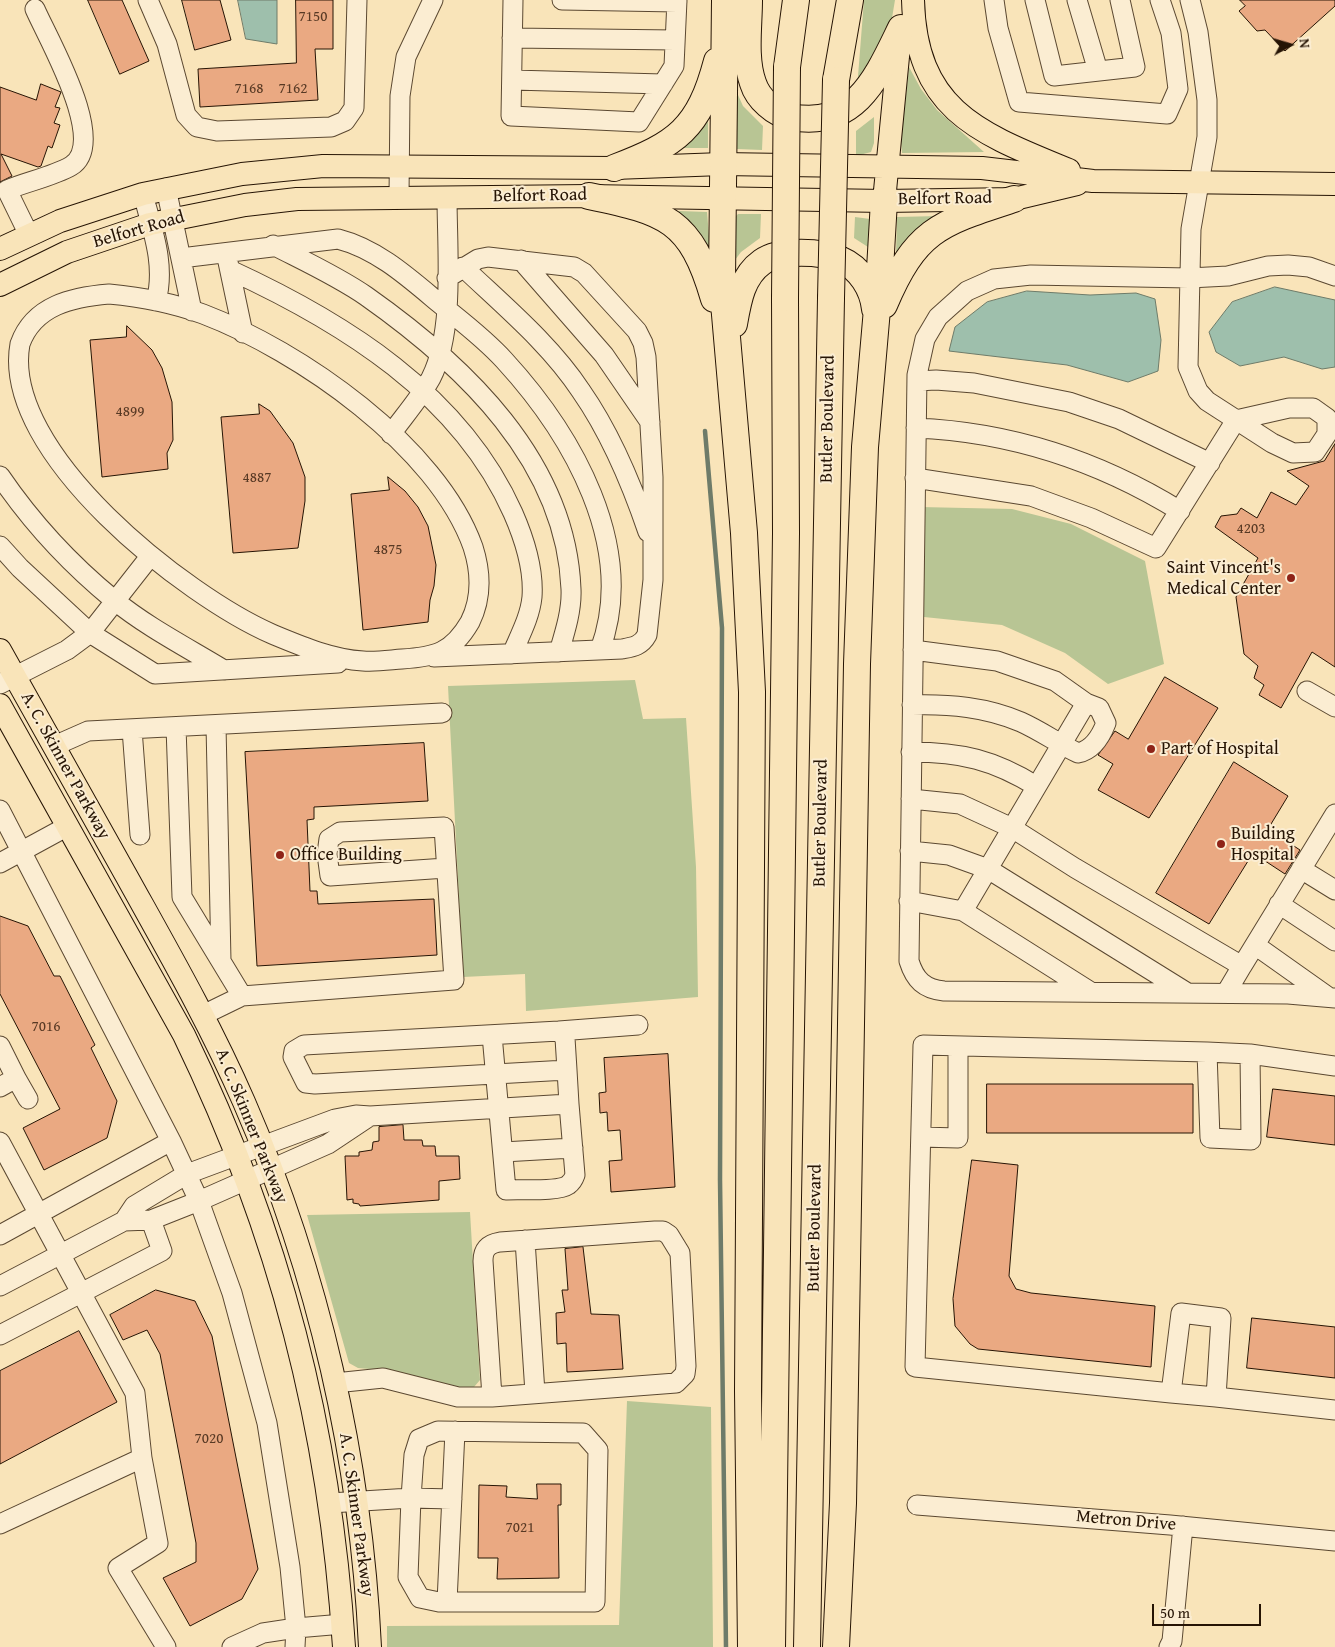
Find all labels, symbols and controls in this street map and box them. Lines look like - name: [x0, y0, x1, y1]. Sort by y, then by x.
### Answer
- house number: 7150: [299, 8, 327, 26]
- north arrow: [1265, 20, 1315, 70]
- text: N: [1294, 38, 1315, 49]
- house number: 7168: [235, 80, 263, 98]
- house number: 7162: [279, 80, 307, 98]
- street label: Belfort Road: [493, 184, 587, 208]
- street label: Belfort Road: [898, 187, 992, 211]
- street label: Belfort Road: [91, 207, 187, 253]
- street label: Butler Boulevard: [816, 355, 840, 483]
- house number: 4899: [116, 403, 144, 421]
- house number: 4887: [243, 469, 271, 487]
- house number: 4203: [1237, 520, 1265, 538]
- house number: 4875: [374, 541, 402, 559]
- place label: Saint Vincent's Medical Center: [1167, 557, 1281, 600]
- marker: Saint Vincent's Medical Center: [1285, 572, 1297, 584]
- street label: A. C. Skinner Parkway: [16, 689, 114, 843]
- place label: Part of Hospital: [1161, 738, 1279, 760]
- marker: Part of Hospital: [1145, 743, 1157, 755]
- street label: Butler Boulevard: [809, 759, 833, 887]
- place label: Building Hospital: [1231, 823, 1295, 866]
- marker: Building Hospital: [1215, 838, 1227, 850]
- place label: Office Building: [290, 844, 402, 866]
- marker: Office Building: [274, 849, 286, 861]
- house number: 7016: [32, 1018, 60, 1036]
- street label: A. C. Skinner Parkway: [210, 1045, 292, 1207]
- street label: Butler Boulevard: [803, 1164, 827, 1292]
- house number: 7020: [195, 1430, 223, 1448]
- street label: A. C. Skinner Parkway: [334, 1432, 378, 1598]
- street label: Metron Drive: [1075, 1506, 1177, 1536]
- house number: 7021: [506, 1519, 534, 1537]
- scale bar: [1155, 1594, 1264, 1626]
- text: 50 m: [1160, 1602, 1190, 1623]

